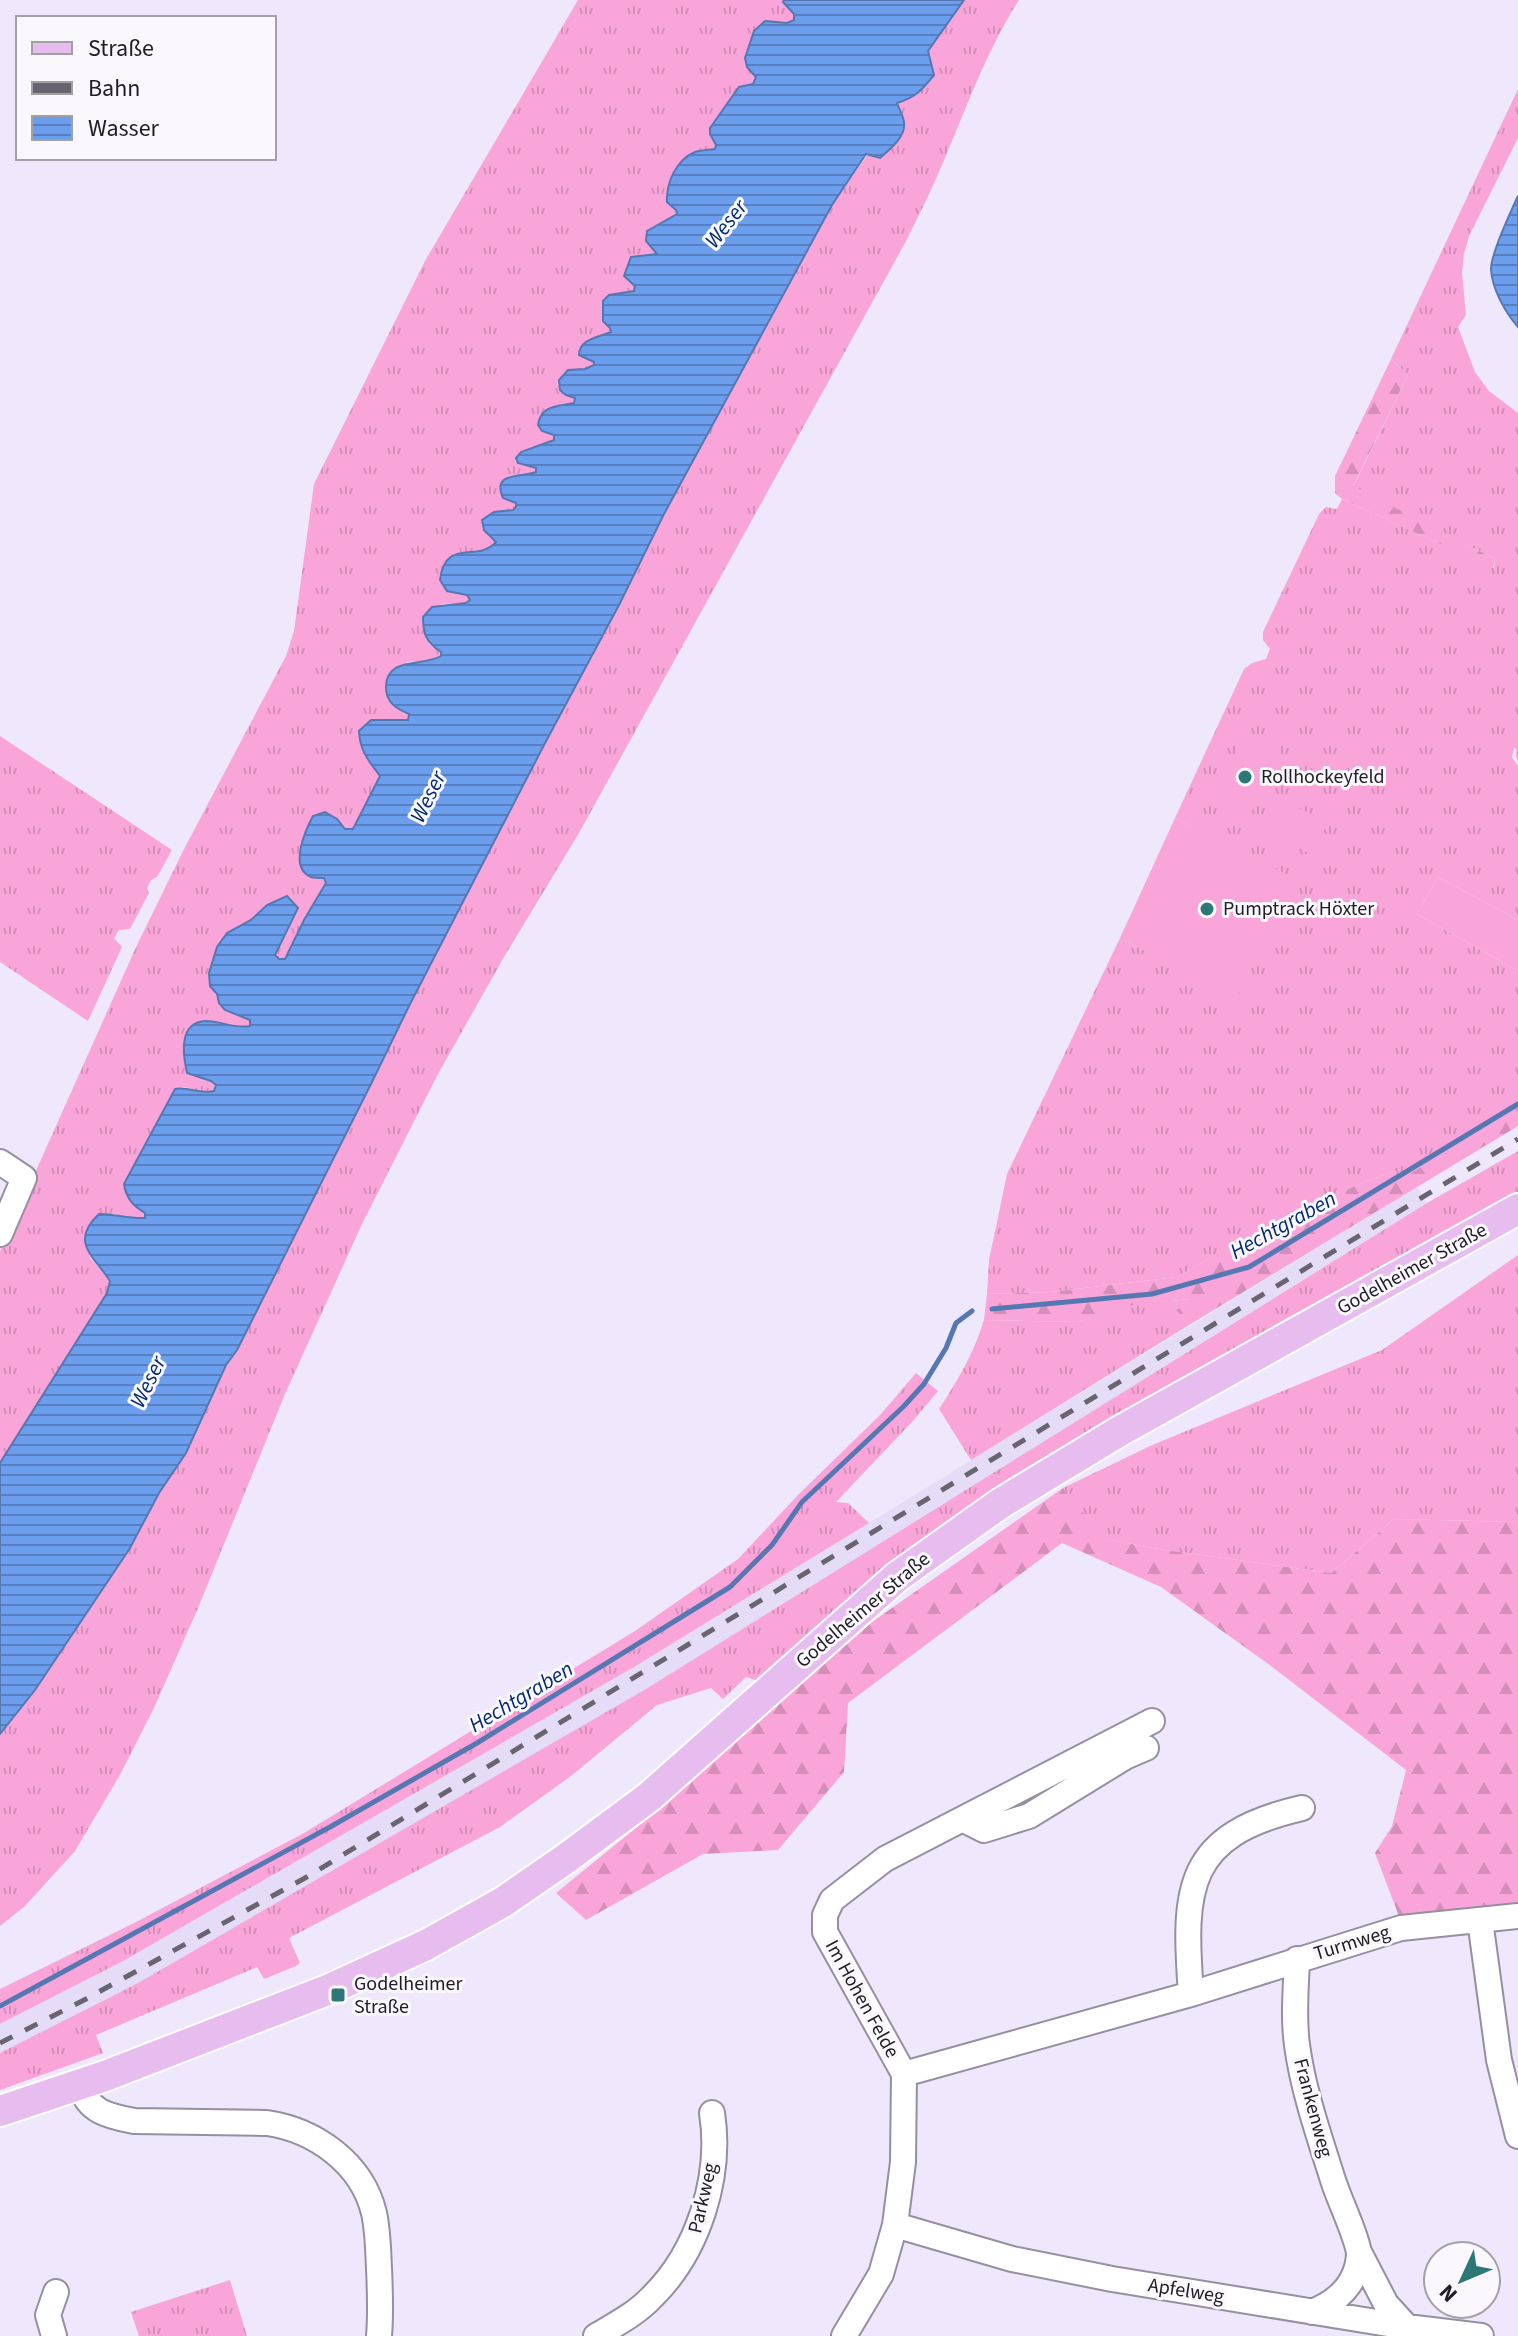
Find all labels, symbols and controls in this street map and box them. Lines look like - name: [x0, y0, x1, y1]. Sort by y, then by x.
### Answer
- legend: [16, 16, 276, 160]
- text: Straße: [88, 31, 154, 66]
- text: Bahn: [88, 71, 140, 106]
- text: Wasser: [88, 111, 160, 146]
- water label: Weser: [697, 192, 756, 255]
- place label: Rollhockeyfeld: [1261, 763, 1385, 791]
- water label: Weser: [402, 764, 455, 828]
- marker: Rollhockeyfeld: [1236, 768, 1254, 786]
- place label: Pumptrack Höxter: [1223, 895, 1374, 923]
- marker: Pumptrack Höxter: [1198, 900, 1216, 918]
- water label: Hechtgraben: [1224, 1183, 1342, 1267]
- street label: Godelheimer Straße: [1332, 1216, 1492, 1322]
- water label: Weser: [122, 1349, 175, 1413]
- street label: Godelheimer Straße: [790, 1545, 936, 1675]
- water label: Hechtgraben: [463, 1653, 579, 1741]
- street label: Turmweg: [1310, 1918, 1394, 1968]
- street label: Im Hohen Felde: [818, 1935, 906, 2063]
- place label: Godelheimer Straße: [354, 1970, 463, 2021]
- marker: Godelheimer Straße: [329, 1986, 347, 2004]
- street label: Frankenweg: [1286, 2055, 1340, 2161]
- street label: Parkweg: [681, 2160, 725, 2236]
- north arrow: [1422, 2240, 1502, 2320]
- street label: Apfelweg: [1146, 2271, 1226, 2311]
- text: N: [1432, 2277, 1465, 2310]

